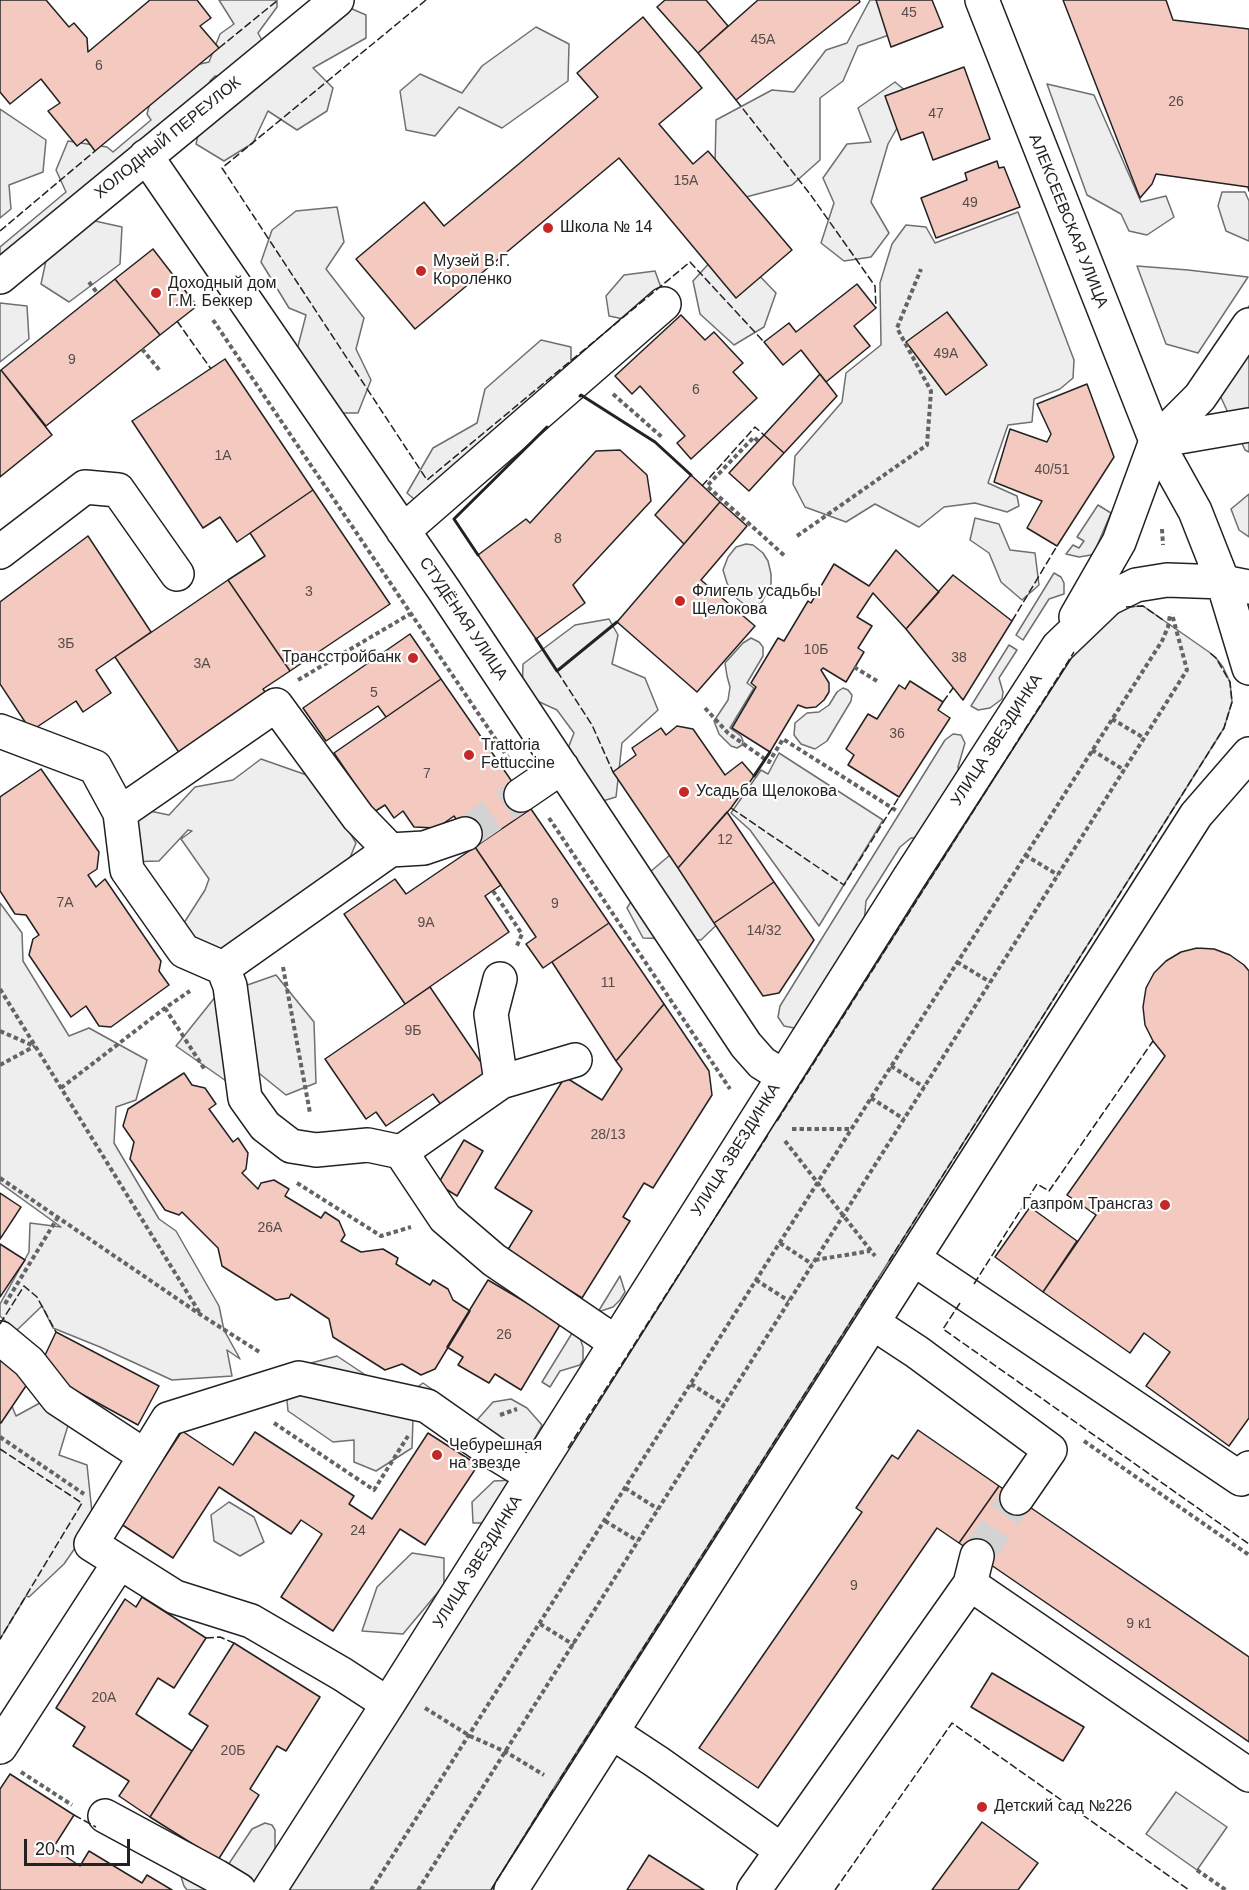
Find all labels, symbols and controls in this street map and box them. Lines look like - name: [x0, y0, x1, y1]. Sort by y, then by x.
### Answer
- house number: 45: [901, 5, 917, 21]
- house number: 45А: [751, 32, 775, 48]
- house number: 6: [95, 58, 103, 74]
- street label: ХОЛОДНЫЙ ПЕРЕУЛОК: [91, 73, 245, 203]
- house number: 26: [1168, 94, 1184, 110]
- house number: 47: [928, 106, 944, 122]
- street label: АЛЕКСЕЕВСКАЯ УЛИЦА: [1024, 131, 1112, 311]
- house number: 15А: [674, 173, 698, 189]
- house number: 49: [962, 195, 978, 211]
- place label: Школа № 14: [560, 218, 652, 238]
- marker: Школа № 14: [541, 221, 555, 235]
- place label: Музей В.Г. Короленко: [433, 252, 512, 290]
- marker: Музей В.Г. Короленко: [414, 264, 428, 278]
- place label: Доходный дом Г.М. Беккер: [168, 274, 276, 312]
- marker: Доходный дом Г.М. Беккер: [149, 286, 163, 300]
- house number: 49А: [934, 346, 958, 362]
- house number: 9: [68, 352, 76, 368]
- house number: 6: [692, 382, 700, 398]
- house number: 1А: [214, 448, 232, 464]
- house number: 40/51: [1034, 462, 1070, 478]
- house number: 8: [554, 531, 562, 547]
- street label: СТУДЁНАЯ УЛИЦА: [415, 554, 511, 684]
- place label: Флигель усадьбы Щелокова: [692, 582, 821, 620]
- house number: 3: [305, 584, 313, 600]
- marker: Флигель усадьбы Щелокова: [673, 594, 687, 608]
- house number: 3Б: [58, 636, 74, 652]
- house number: 10Б: [804, 642, 828, 658]
- place label: Трансстройбанк: [282, 648, 401, 668]
- house number: 38: [951, 650, 967, 666]
- marker: Трансстройбанк: [406, 651, 420, 665]
- house number: 3А: [193, 656, 211, 672]
- street label: УЛИЦА ЗВЕЗДИНКА: [947, 671, 1047, 809]
- house number: 5: [370, 685, 378, 701]
- house number: 36: [889, 726, 905, 742]
- place label: Trattoria Fettuccine: [481, 736, 555, 774]
- marker: Trattoria Fettuccine: [462, 748, 476, 762]
- house number: 7: [423, 766, 431, 782]
- place label: Усадьба Щелокова: [696, 782, 837, 802]
- marker: Усадьба Щелокова: [677, 785, 691, 799]
- house number: 12: [717, 832, 733, 848]
- house number: 7А: [56, 895, 74, 911]
- house number: 9: [551, 896, 559, 912]
- house number: 9А: [417, 915, 435, 931]
- house number: 14/32: [746, 923, 782, 939]
- house number: 11: [601, 975, 615, 991]
- house number: 9Б: [405, 1023, 421, 1039]
- street label: УЛИЦА ЗВЕЗДИНКА: [687, 1080, 785, 1220]
- house number: 28/13: [590, 1127, 626, 1143]
- place label: Газпром Трансгаз: [1022, 1195, 1153, 1215]
- marker: Газпром Трансгаз: [1158, 1198, 1172, 1212]
- house number: 26А: [258, 1220, 282, 1236]
- house number: 26: [496, 1327, 512, 1343]
- place label: Чебурешная на звезде: [449, 1436, 542, 1474]
- marker: Чебурешная на звезде: [430, 1448, 444, 1462]
- street label: УЛИЦА ЗВЕЗДИНКА: [429, 1492, 527, 1632]
- house number: 24: [350, 1523, 366, 1539]
- house number: 9: [850, 1578, 858, 1594]
- house number: 9 к1: [1126, 1616, 1152, 1632]
- house number: 20А: [92, 1690, 116, 1706]
- house number: 20Б: [221, 1743, 245, 1759]
- place label: Детский сад №226: [994, 1797, 1132, 1817]
- marker: Детский сад №226: [975, 1800, 989, 1814]
- scale bar: [27, 1827, 134, 1865]
- text: 20 m: [35, 1839, 75, 1859]

